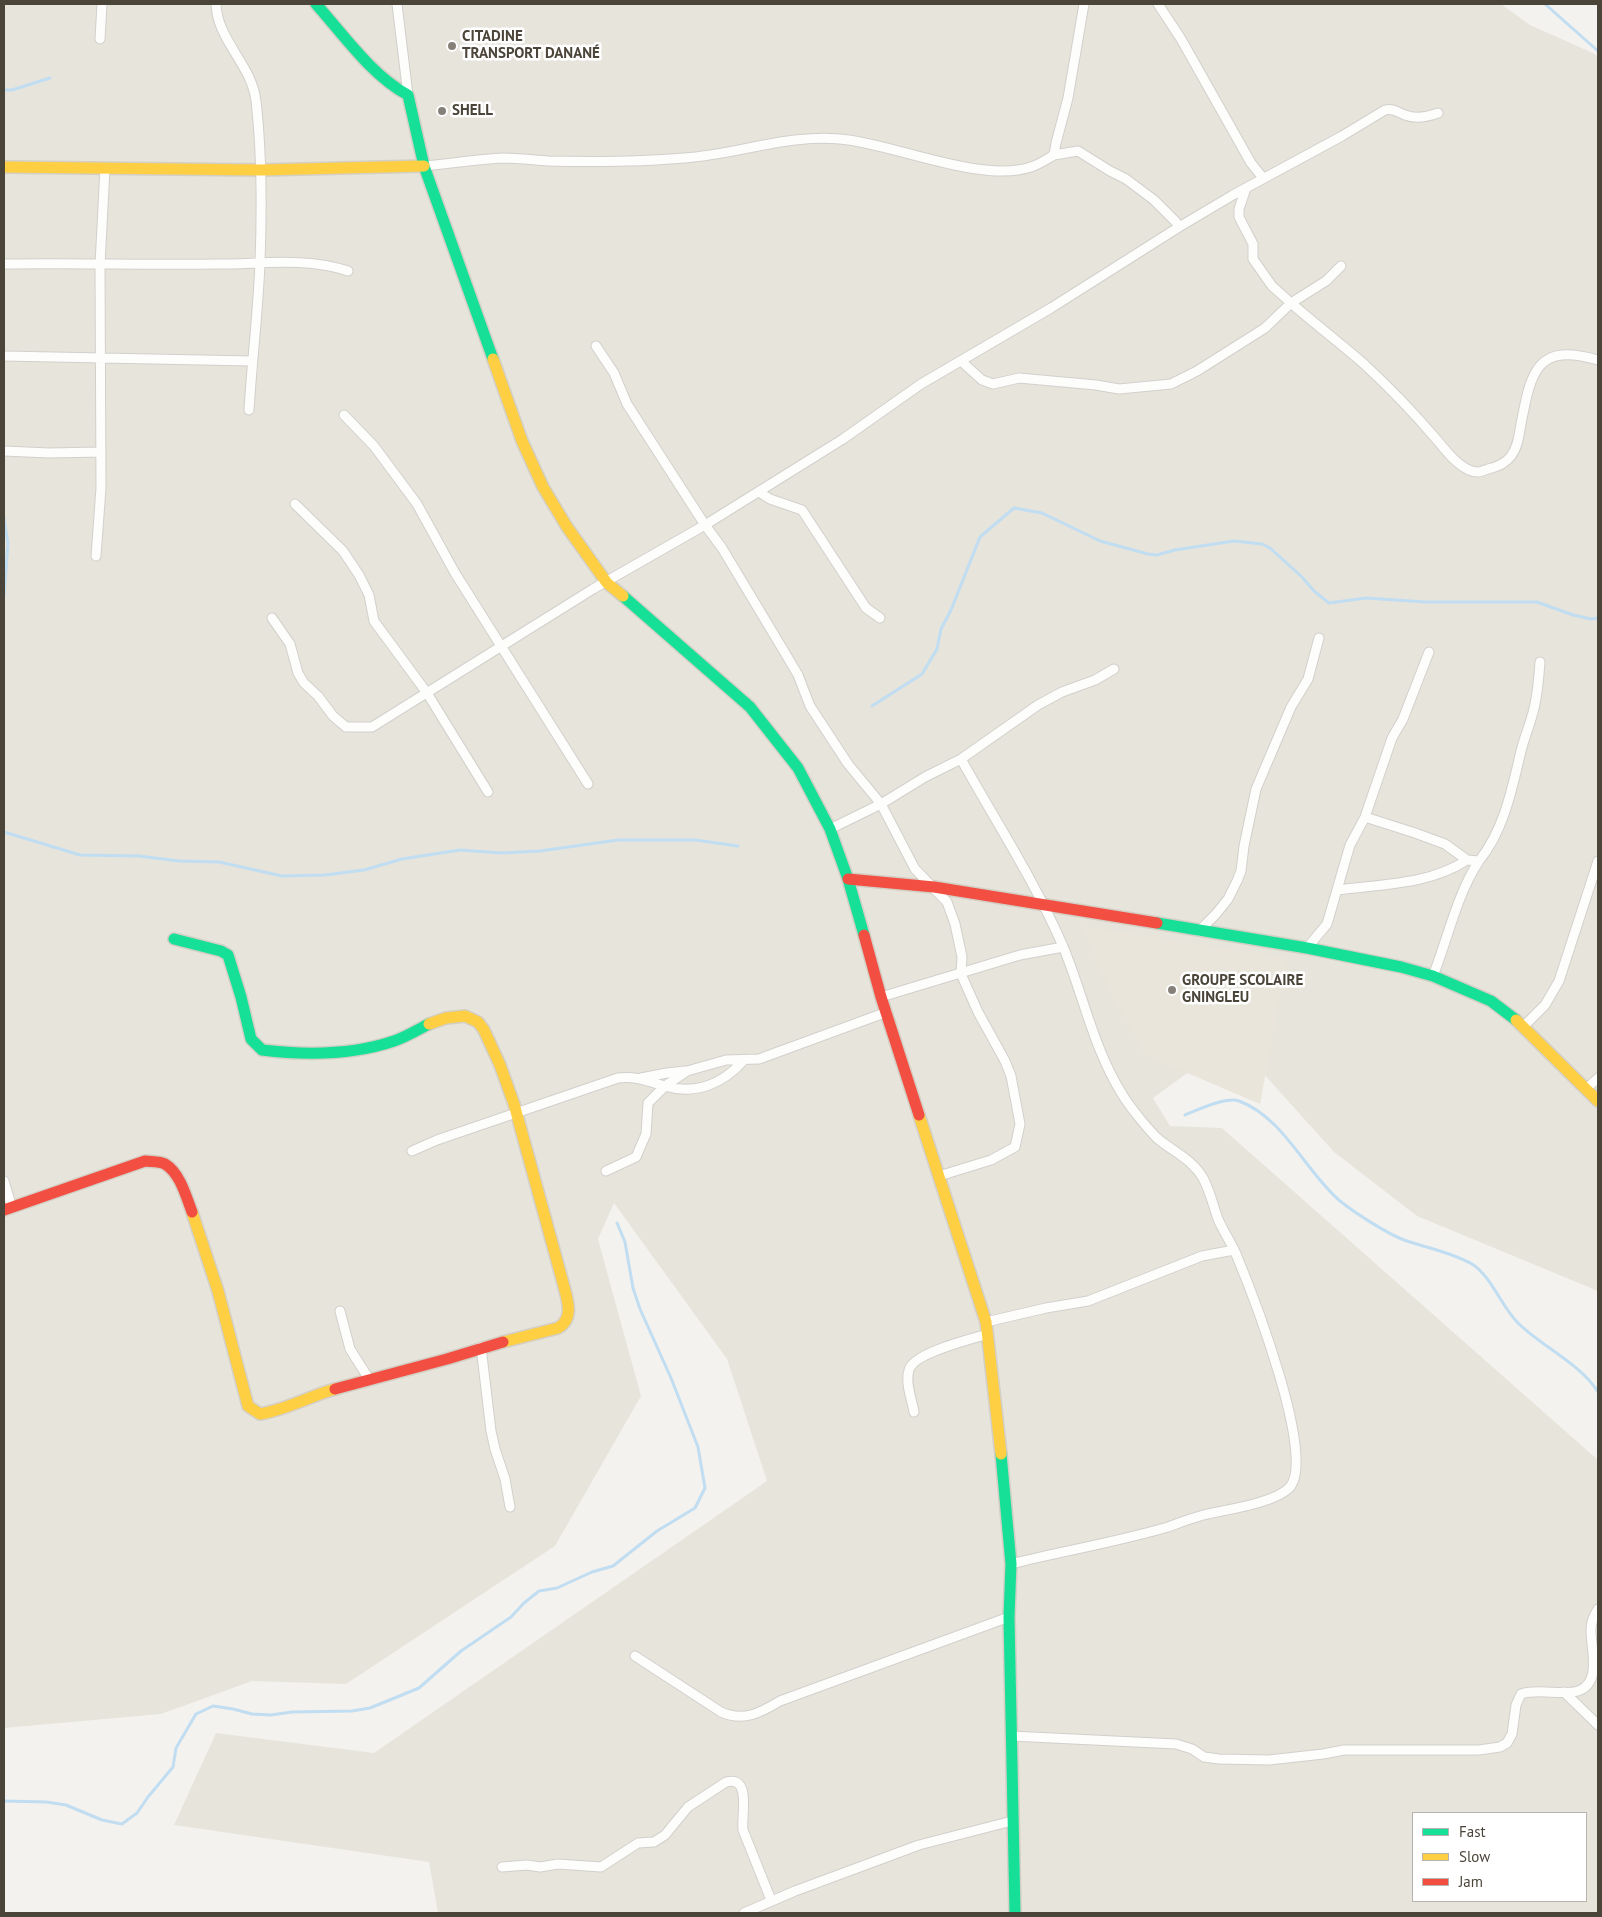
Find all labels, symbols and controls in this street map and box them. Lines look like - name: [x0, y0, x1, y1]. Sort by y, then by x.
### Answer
- place label: CITADINE TRANSPORT DANANÉ: [462, 28, 600, 63]
- marker: CITADINE TRANSPORT DANANÉ: [446, 40, 458, 52]
- place label: SHELL: [452, 102, 493, 120]
- marker: SHELL: [436, 105, 448, 117]
- place label: GROUPE SCOLAIRE GNINGLEU: [1182, 972, 1303, 1007]
- marker: GROUPE SCOLAIRE GNINGLEU: [1166, 984, 1178, 996]
- legend: [1412, 1812, 1587, 1902]
- text: Fast: [1459, 1822, 1486, 1841]
- text: Slow: [1459, 1847, 1490, 1866]
- text: Jam: [1459, 1872, 1483, 1891]

